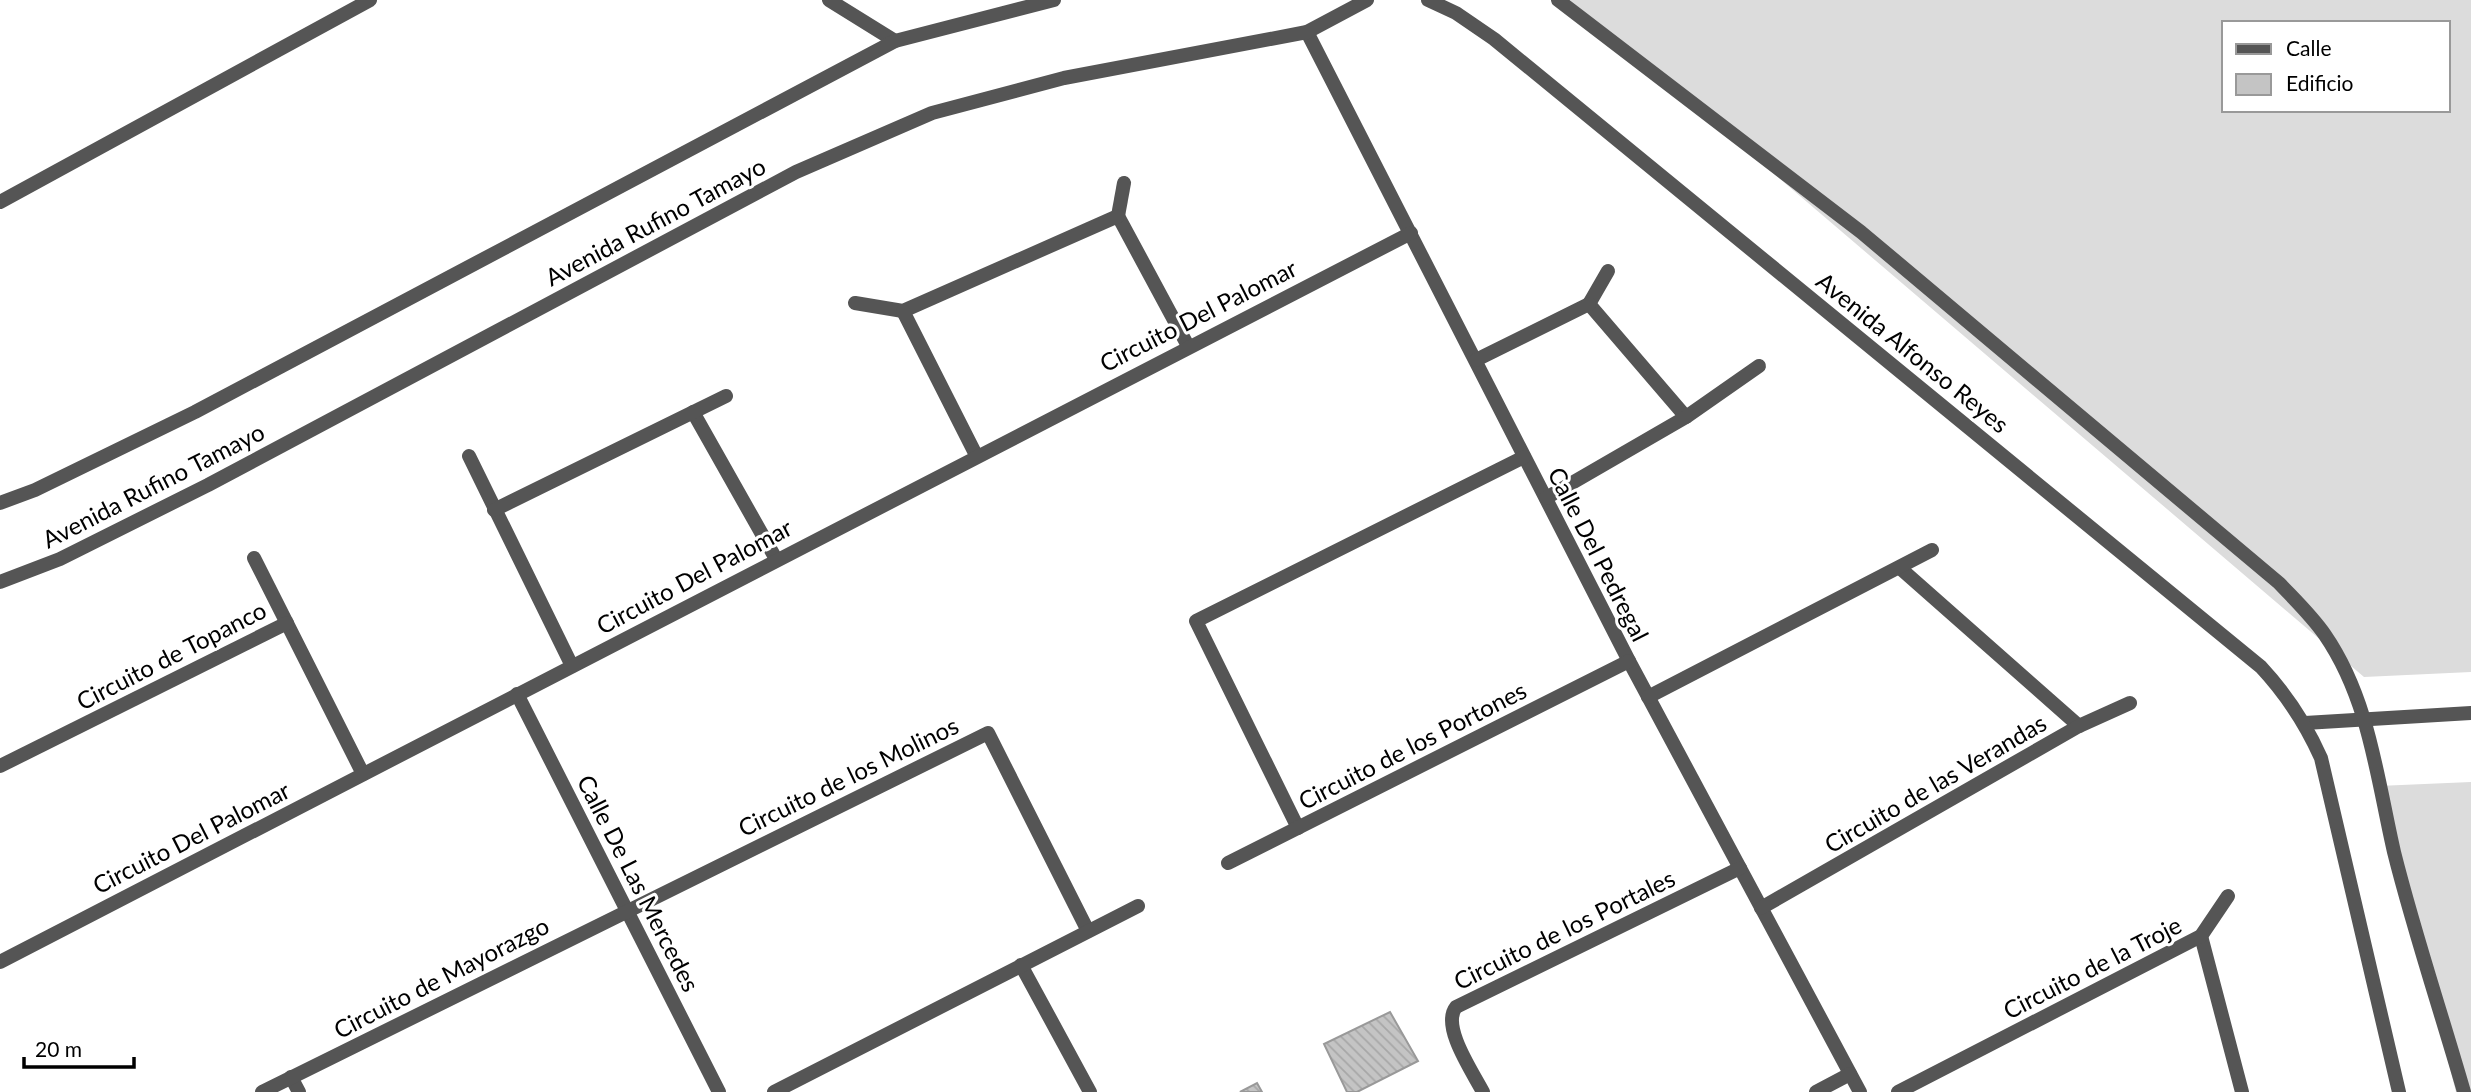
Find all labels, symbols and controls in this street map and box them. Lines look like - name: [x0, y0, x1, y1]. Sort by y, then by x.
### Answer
- legend: [2222, 21, 2450, 112]
- text: Calle: [2286, 35, 2331, 60]
- text: Edificio: [2286, 70, 2354, 95]
- street label: Avenida Rufino Tamayo: [540, 151, 770, 291]
- street label: Circuito Del Palomar: [1095, 253, 1302, 377]
- street label: Avenida Alfonso Reyes: [1811, 266, 2015, 438]
- street label: Avenida Rufino Tamayo: [37, 416, 269, 554]
- street label: Calle Del Pedregal: [1543, 462, 1655, 646]
- street label: Circuito Del Palomar: [591, 512, 797, 640]
- street label: Circuito de Topanco: [71, 595, 271, 715]
- street label: Circuito de los Portones: [1293, 675, 1531, 815]
- street label: Circuito de las Verandas: [1819, 708, 2051, 858]
- street label: Circuito de los Molinos: [733, 710, 963, 842]
- street label: Calle De Las Mercedes: [572, 770, 706, 996]
- street label: Circuito Del Palomar: [88, 775, 295, 899]
- street label: Circuito de los Portales: [1449, 863, 1679, 995]
- street label: Circuito de Mayorazgo: [329, 910, 553, 1044]
- street label: Circuito de la Troje: [1998, 910, 2186, 1024]
- scale bar: [24, 1026, 135, 1070]
- text: 20 m: [35, 1036, 82, 1061]

